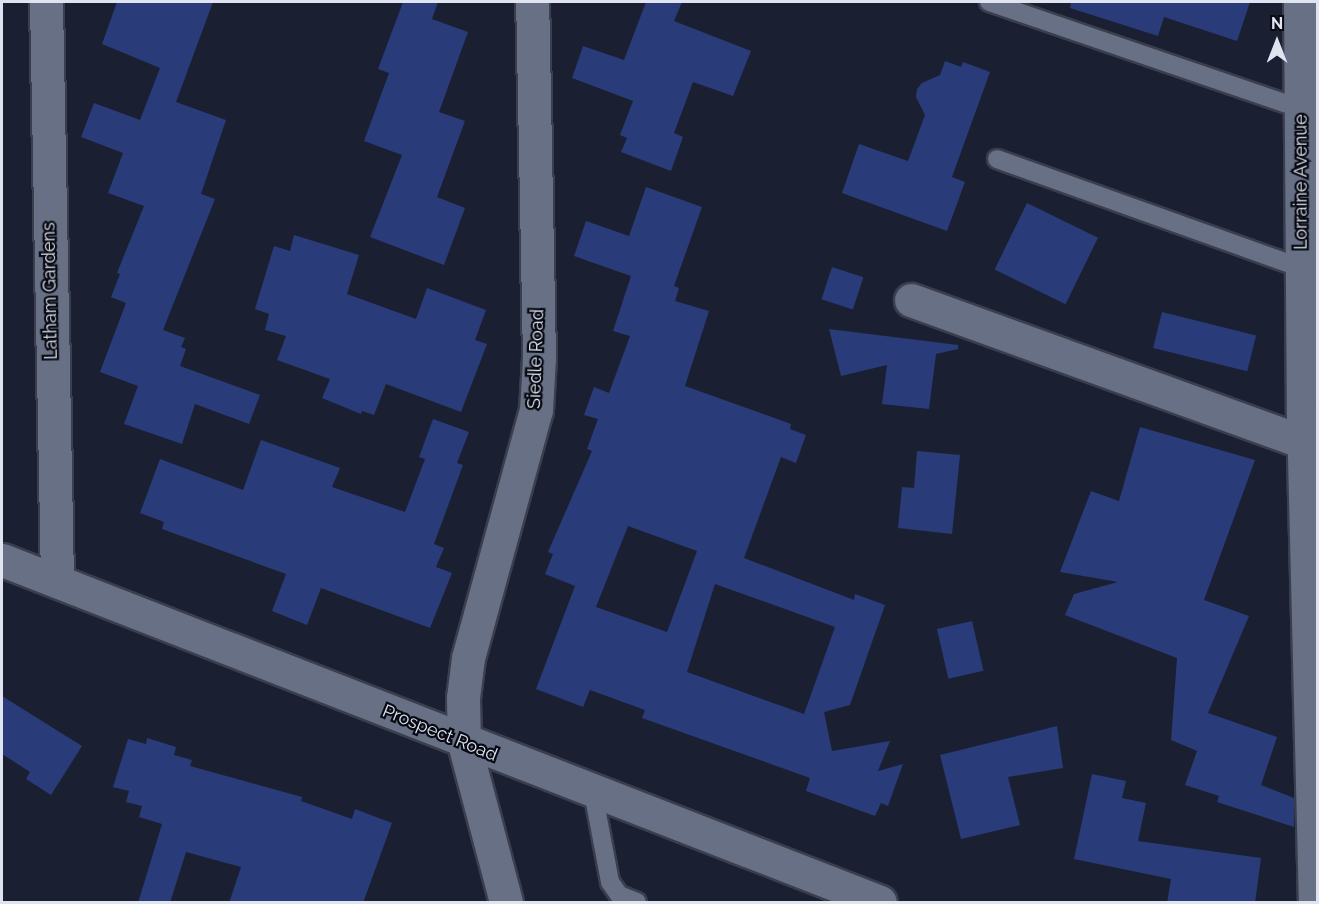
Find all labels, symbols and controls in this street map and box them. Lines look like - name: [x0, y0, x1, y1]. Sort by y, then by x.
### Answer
- north arrow: [1247, 12, 1307, 72]
- text: N: [1271, 14, 1283, 33]
- street label: Lorraine Avenue: [1290, 114, 1312, 250]
- street label: Latham Gardens: [38, 222, 62, 360]
- street label: Siedle Road: [523, 309, 549, 409]
- street label: Prospect Road: [379, 700, 501, 766]

